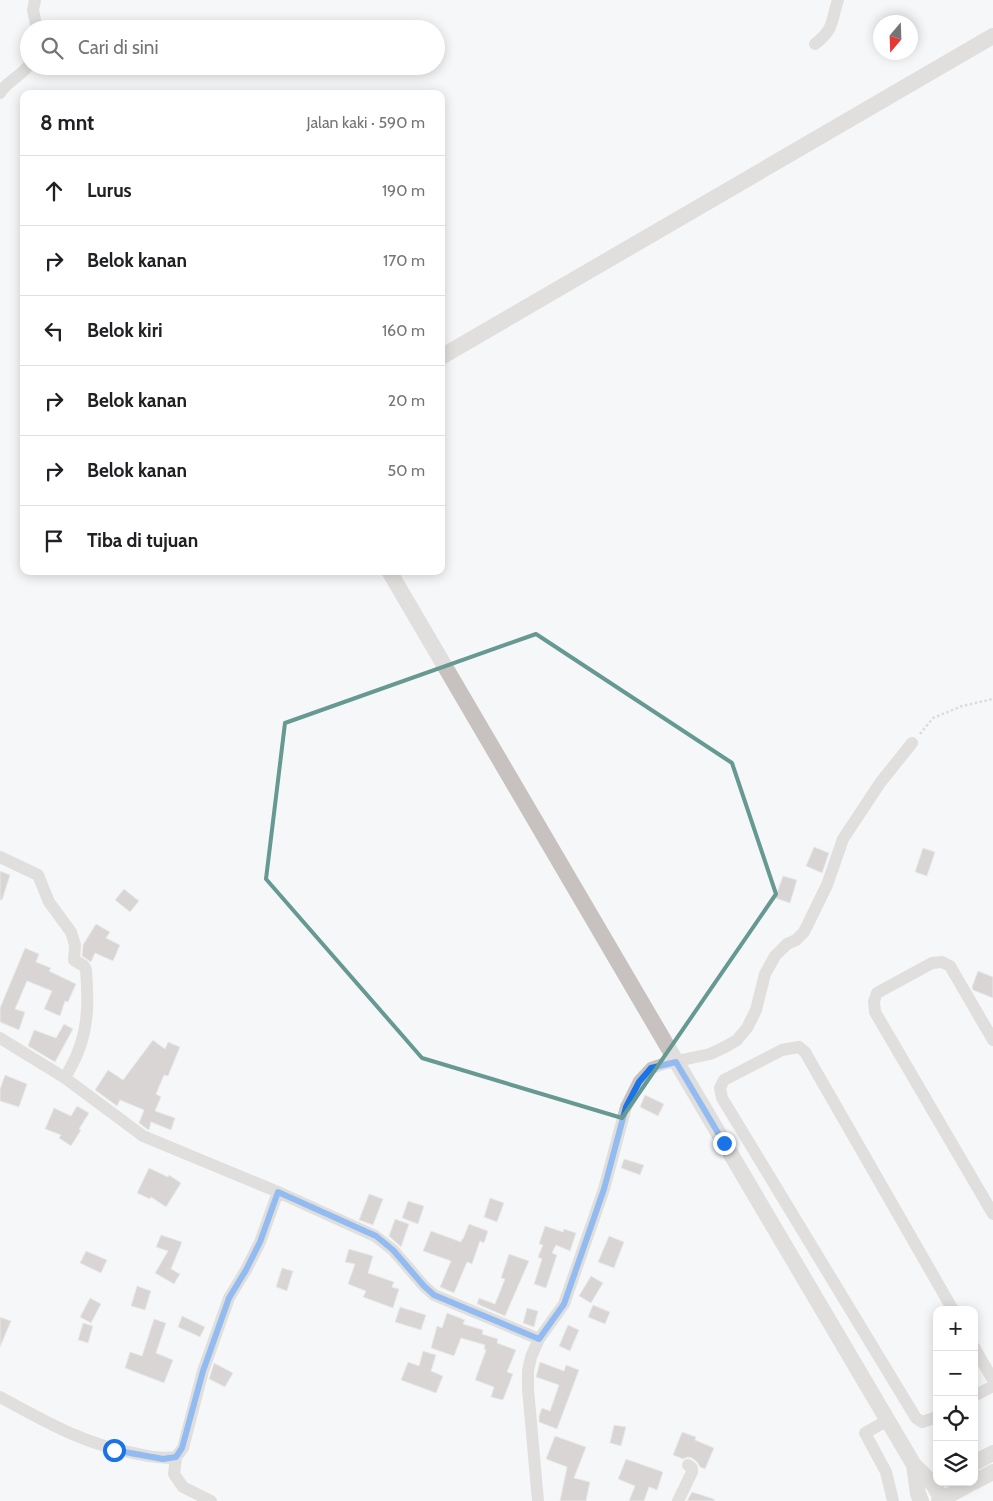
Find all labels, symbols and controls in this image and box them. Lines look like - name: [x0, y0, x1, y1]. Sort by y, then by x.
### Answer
- north arrow: [873, 15, 918, 60]
- search box: [20, 20, 445, 75]
- icon: search: [38, 34, 66, 62]
- text: Cari di sini: [78, 36, 159, 59]
- text: 8 mnt: [40, 110, 94, 135]
- text: Jalan kaki · 590 m: [307, 113, 425, 132]
- icon: ahead: [40, 177, 68, 205]
- text: Lurus: [87, 179, 132, 202]
- text: 190 m: [382, 181, 425, 200]
- icon: right: [40, 247, 68, 275]
- text: Belok kanan: [87, 249, 187, 272]
- text: 170 m: [383, 251, 425, 270]
- icon: left: [40, 317, 68, 345]
- text: Belok kiri: [87, 319, 163, 342]
- text: 160 m: [382, 321, 425, 340]
- icon: right: [40, 387, 68, 415]
- text: Belok kanan: [87, 389, 187, 412]
- text: 20 m: [388, 391, 425, 410]
- icon: right: [40, 457, 68, 485]
- text: Belok kanan: [87, 459, 187, 482]
- text: 50 m: [388, 461, 425, 480]
- icon: arrive: [40, 527, 68, 555]
- text: Tiba di tujuan: [87, 529, 198, 552]
- route end: [713, 1132, 736, 1155]
- map controls: [933, 1306, 978, 1486]
- button: +: [933, 1306, 978, 1351]
- button: −: [933, 1351, 978, 1396]
- button: locate: [933, 1396, 978, 1441]
- route start: [103, 1439, 126, 1462]
- button: layers: [933, 1441, 978, 1486]

